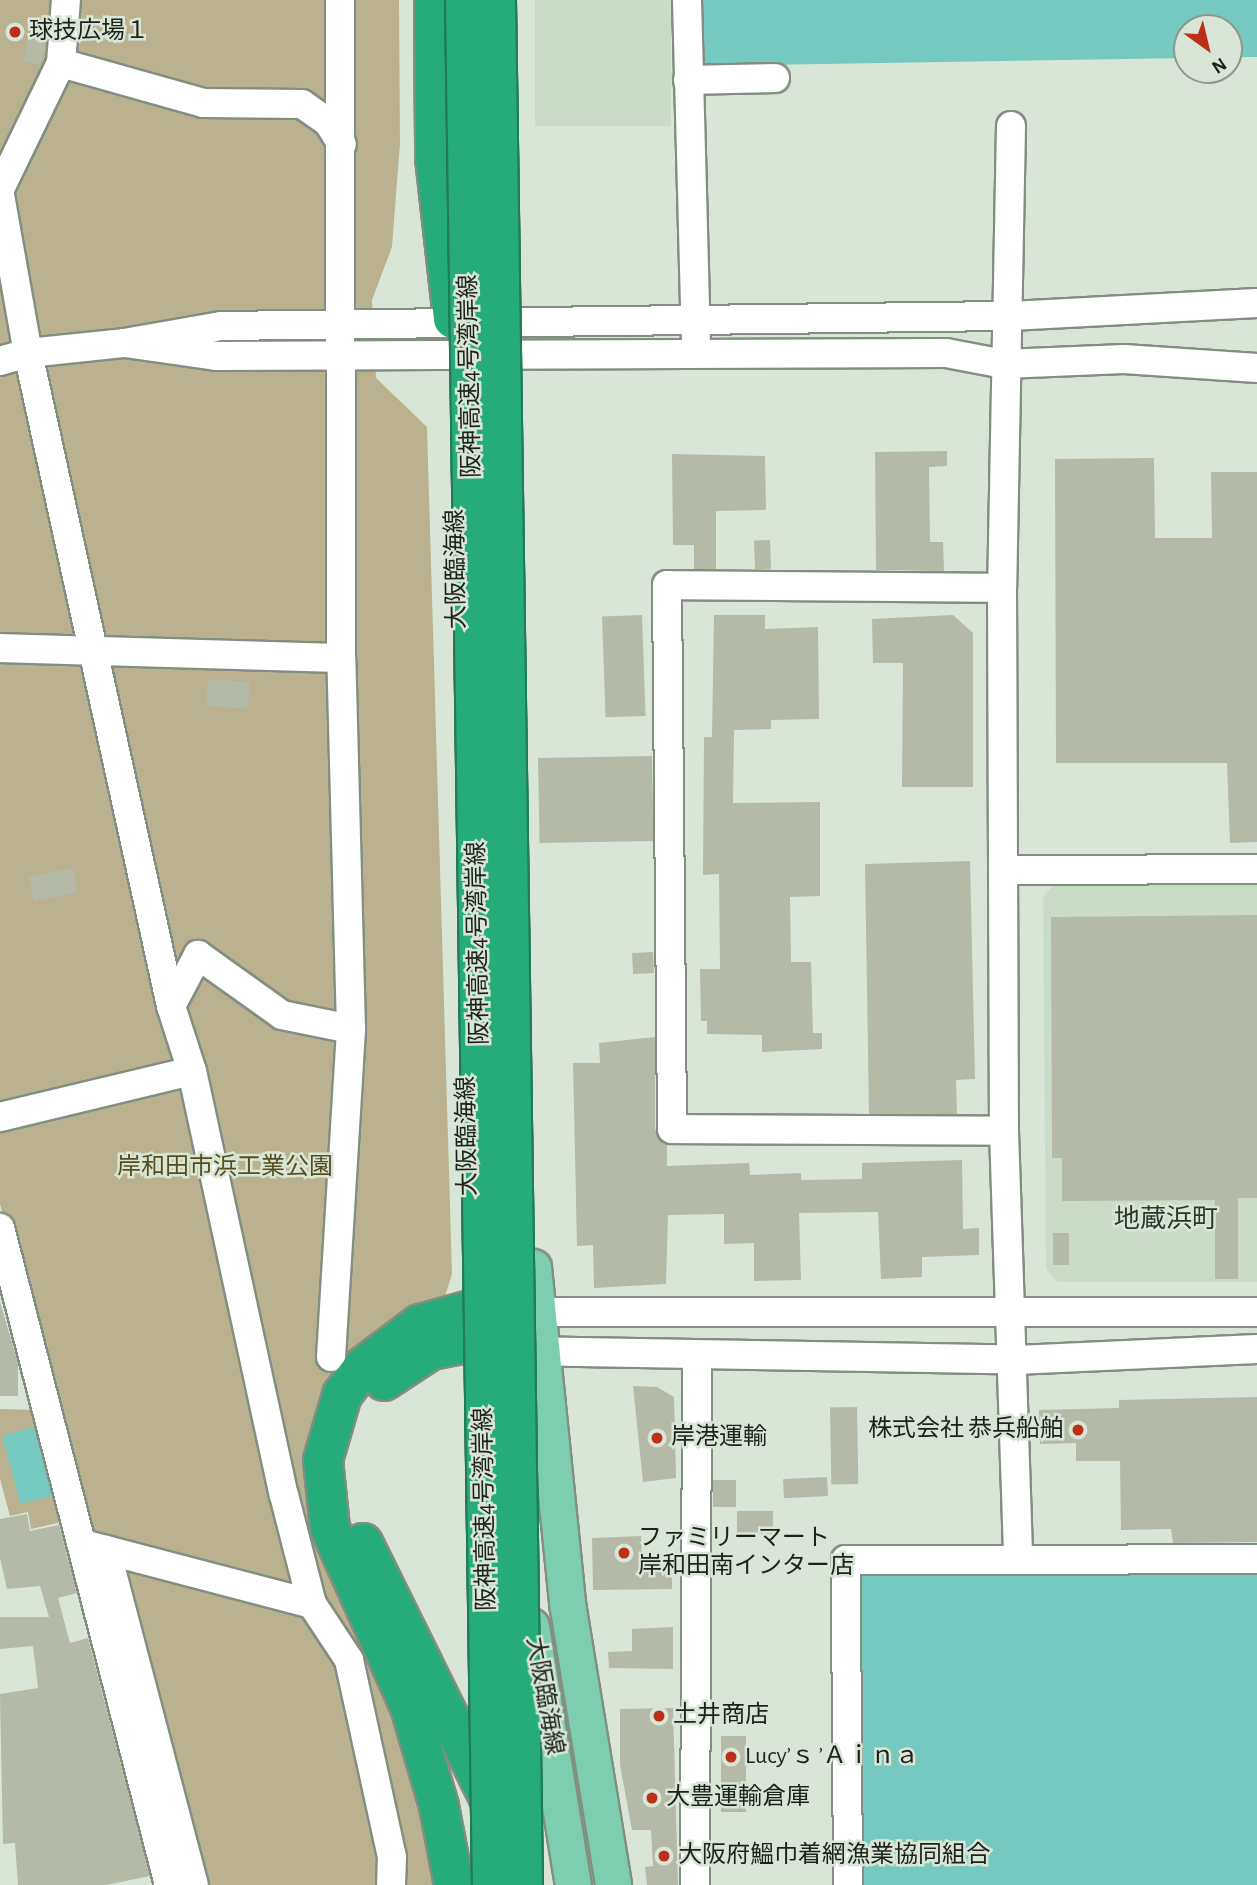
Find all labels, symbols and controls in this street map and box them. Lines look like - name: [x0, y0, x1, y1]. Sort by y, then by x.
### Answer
- north arrow: [1173, 14, 1243, 84]
- place label: 球技広場１: [29, 18, 149, 46]
- marker: 球技広場１: [7, 24, 23, 40]
- text: N: [1208, 54, 1230, 77]
- street label: 阪神高速4号湾岸線: [455, 274, 487, 478]
- street label: 大阪臨海線: [442, 509, 472, 629]
- street label: 阪神高速4号湾岸線: [463, 841, 495, 1045]
- street label: 大阪臨海線: [453, 1076, 483, 1196]
- park label: 岸和田市浜工業公園: [117, 1154, 333, 1182]
- district label: 地蔵浜町: [1114, 1204, 1218, 1236]
- street label: 阪神高速4号湾岸線: [470, 1407, 502, 1611]
- place label: 株式会社 恭兵船舶: [868, 1416, 1064, 1444]
- marker: 株式会社 恭兵船舶: [1070, 1422, 1086, 1438]
- place label: 岸港運輸: [671, 1424, 767, 1452]
- marker: 岸港運輸: [649, 1430, 665, 1446]
- place label: ファミリーマート 岸和田南インター店: [638, 1525, 854, 1581]
- marker: ファミリーマート 岸和田南インター店: [616, 1545, 632, 1561]
- street label: 大阪臨海線: [519, 1634, 569, 1758]
- place label: 土井商店: [673, 1702, 769, 1730]
- marker: 土井商店: [651, 1708, 667, 1724]
- place label: Lucy’ｓ ’Ａｉｎａ: [745, 1743, 919, 1771]
- marker: Lucy’ｓ ’Ａｉｎａ: [723, 1749, 739, 1765]
- place label: 大豊運輸倉庫: [666, 1784, 810, 1812]
- marker: 大豊運輸倉庫: [644, 1790, 660, 1806]
- place label: 大阪府鰮巾着網漁業協同組合: [678, 1842, 990, 1870]
- marker: 大阪府鰮巾着網漁業協同組合: [656, 1848, 672, 1864]

